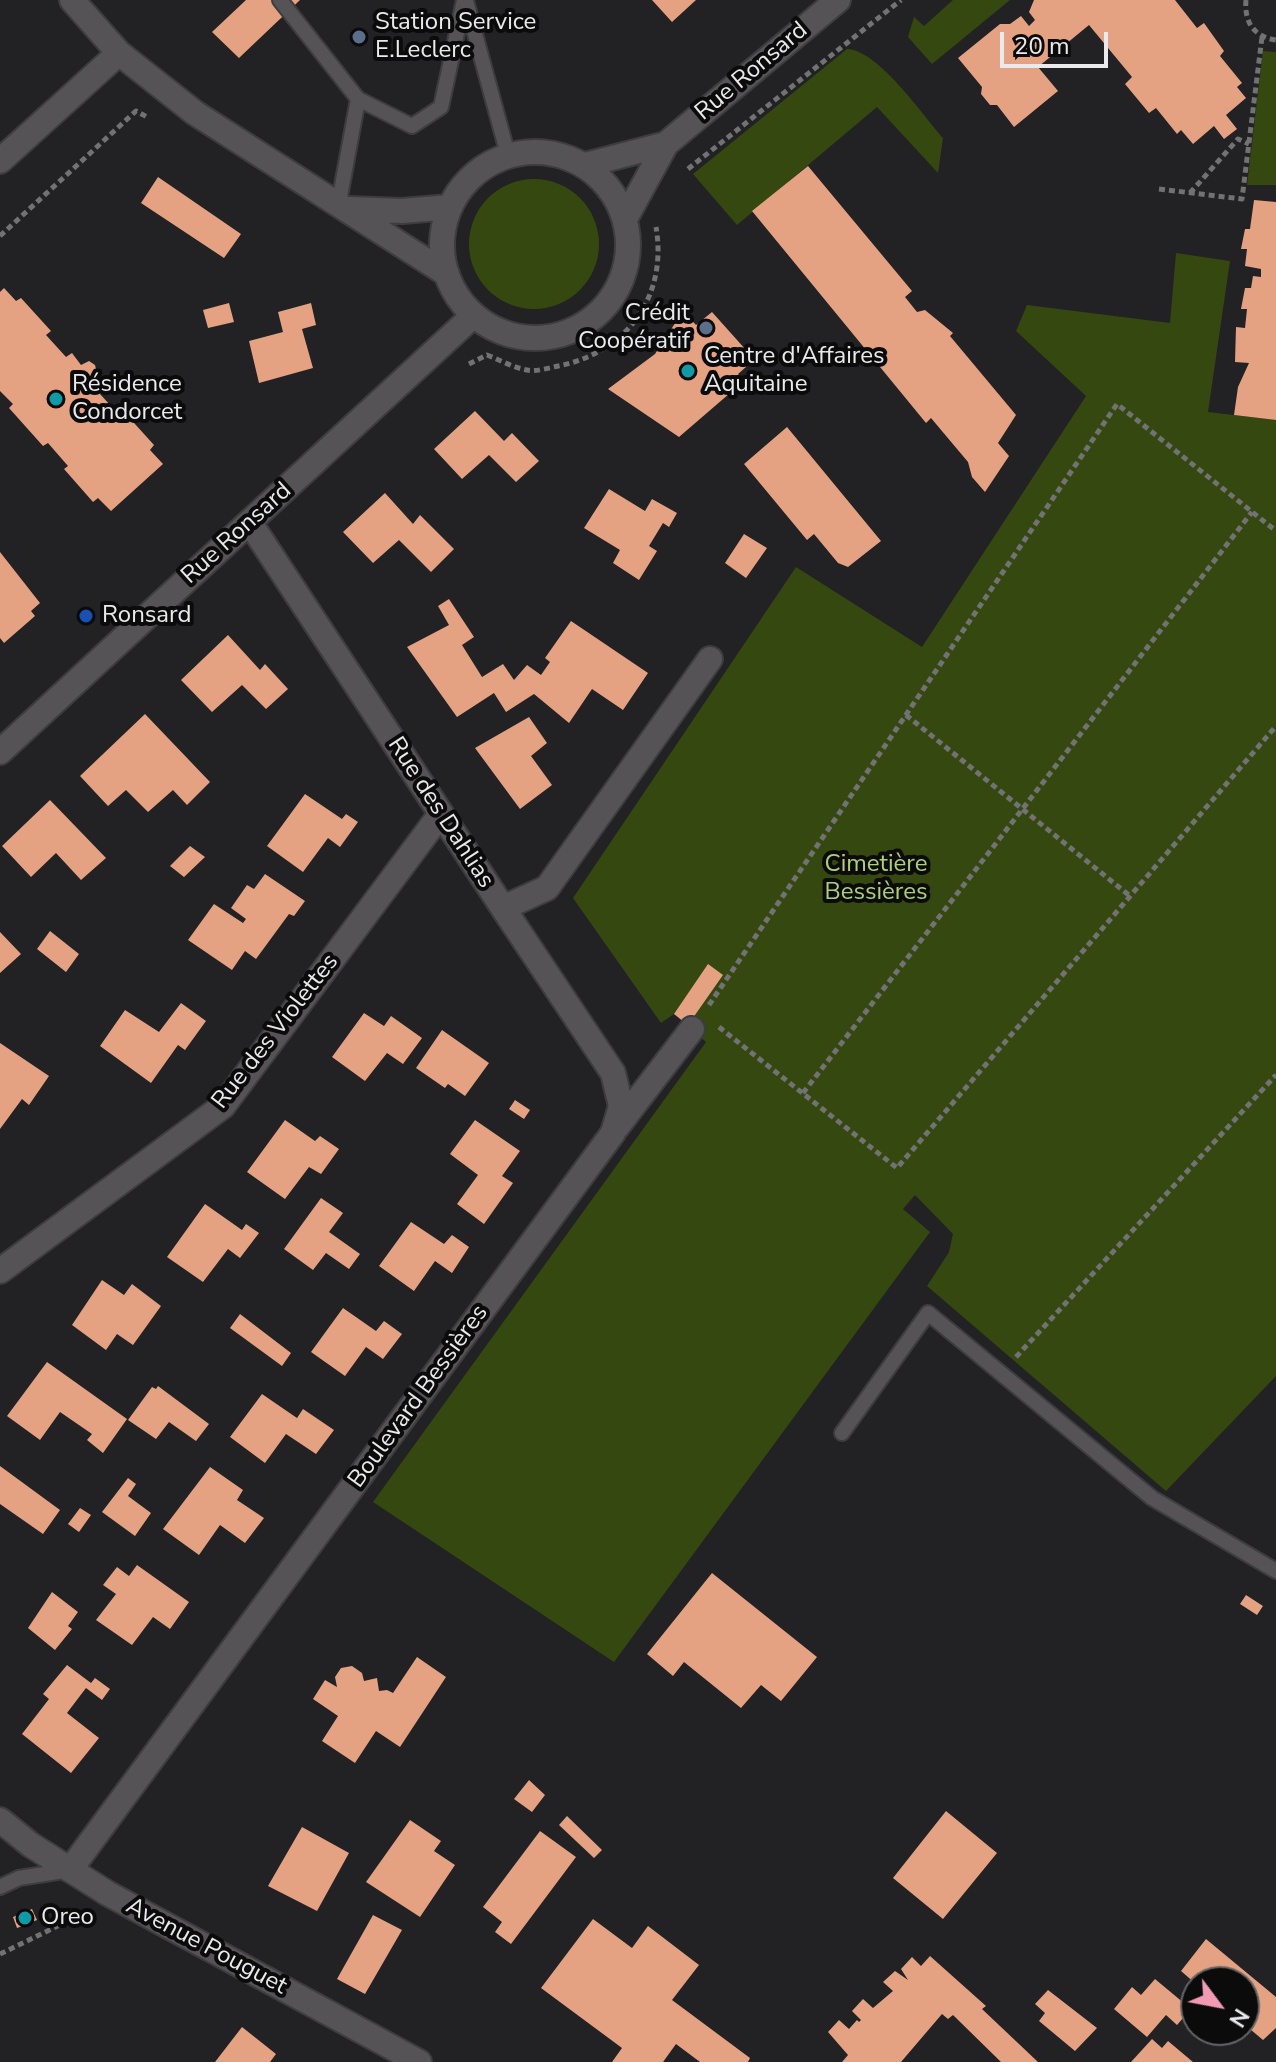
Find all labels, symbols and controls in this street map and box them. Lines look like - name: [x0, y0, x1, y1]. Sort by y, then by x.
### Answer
- place label: Station Service E.Leclerc: [375, 9, 536, 65]
- scale bar: [1004, 16, 1112, 66]
- street label: Rue Ronsard: [690, 17, 814, 127]
- marker: Station Service E.Leclerc: [350, 28, 368, 46]
- text: 20 m: [1014, 30, 1070, 62]
- place label: Crédit Coopératif: [578, 300, 690, 356]
- marker: Crédit Coopératif: [697, 319, 715, 337]
- place label: Centre d'Affaires Aquitaine: [704, 343, 885, 399]
- marker: Centre d'Affaires Aquitaine: [679, 362, 697, 380]
- place label: Résidence Condorcet: [72, 371, 182, 427]
- marker: Résidence Condorcet: [47, 390, 65, 408]
- street label: Rue Ronsard: [176, 477, 298, 591]
- place label: Ronsard: [102, 602, 191, 630]
- marker: Ronsard: [77, 607, 95, 625]
- street label: Rue des Dahlias: [381, 732, 499, 894]
- park label: Cimetière Bessières: [824, 851, 928, 907]
- street label: Rue des Violettes: [207, 949, 345, 1115]
- street label: Boulevard Bessières: [343, 1300, 495, 1494]
- street label: Avenue Pouguet: [121, 1893, 291, 2001]
- place label: Oreo: [41, 1904, 94, 1932]
- marker: Oreo: [16, 1909, 34, 1927]
- north arrow: [1180, 1966, 1260, 2046]
- text: N: [1222, 2003, 1256, 2033]

